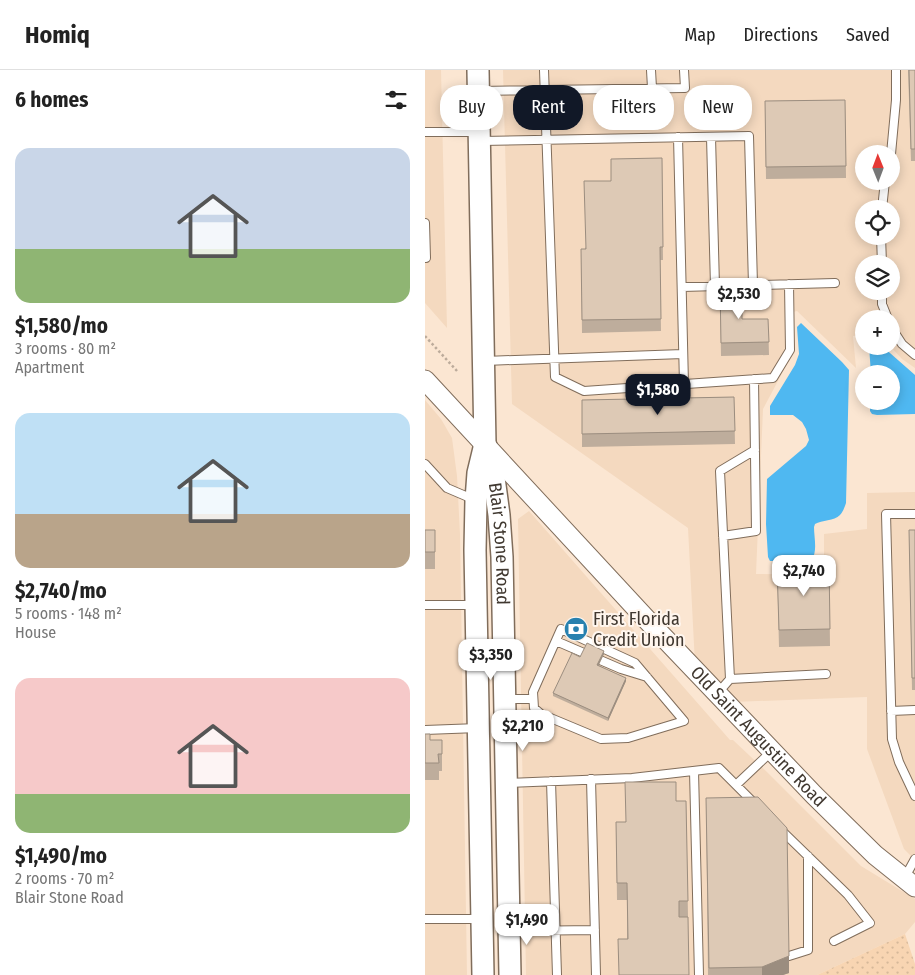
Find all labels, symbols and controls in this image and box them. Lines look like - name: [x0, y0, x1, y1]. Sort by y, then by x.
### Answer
- text: Homiq: [25, 21, 90, 49]
- text: Map: [684, 24, 716, 46]
- text: Directions: [744, 24, 818, 46]
- text: Saved: [846, 24, 890, 46]
- chip: Buy: [440, 85, 503, 130]
- chip: Rent: [513, 85, 583, 130]
- chip: Filters: [593, 85, 674, 130]
- chip: New: [684, 85, 752, 130]
- icon: filters: [382, 86, 410, 114]
- text: 6 homes: [15, 87, 88, 113]
- north arrow: [855, 145, 900, 190]
- map controls: [855, 145, 900, 410]
- icon: home: [168, 181, 258, 271]
- button: locate: [855, 200, 900, 245]
- button: layers: [855, 255, 900, 300]
- pin: $2,530: [698, 278, 780, 320]
- text: $2,530: [717, 284, 761, 303]
- button: +: [855, 310, 900, 355]
- text: $1,580/mo: [15, 313, 108, 339]
- text: 3 rooms · 80 m²: [15, 339, 116, 358]
- text: Apartment: [15, 358, 84, 377]
- button: −: [855, 365, 900, 410]
- pin: $1,580: [617, 374, 699, 416]
- text: $1,580: [637, 380, 679, 399]
- icon: home: [168, 446, 258, 536]
- street label: Blair Stone Road: [484, 481, 514, 605]
- pin: $2,740: [763, 554, 845, 597]
- text: $2,740: [783, 561, 825, 580]
- text: $2,740/mo: [15, 578, 107, 604]
- text: 5 rooms · 148 m²: [15, 604, 122, 623]
- place label: First Florida Credit Union: [593, 608, 684, 651]
- bank icon: First Florida Credit Union: [563, 616, 589, 642]
- text: House: [15, 623, 56, 642]
- pin: $3,350: [450, 638, 532, 681]
- text: $3,350: [469, 645, 513, 664]
- street label: Old Saint Augustine Road: [686, 661, 831, 812]
- pin: $2,210: [482, 710, 564, 752]
- icon: home: [168, 711, 258, 801]
- text: $2,210: [502, 716, 544, 735]
- text: $1,490/mo: [15, 843, 107, 869]
- text: 2 rooms · 70 m²: [15, 869, 114, 888]
- text: Blair Stone Road: [15, 888, 124, 907]
- pin: $1,490: [486, 904, 568, 946]
- text: $1,490: [506, 910, 548, 929]

